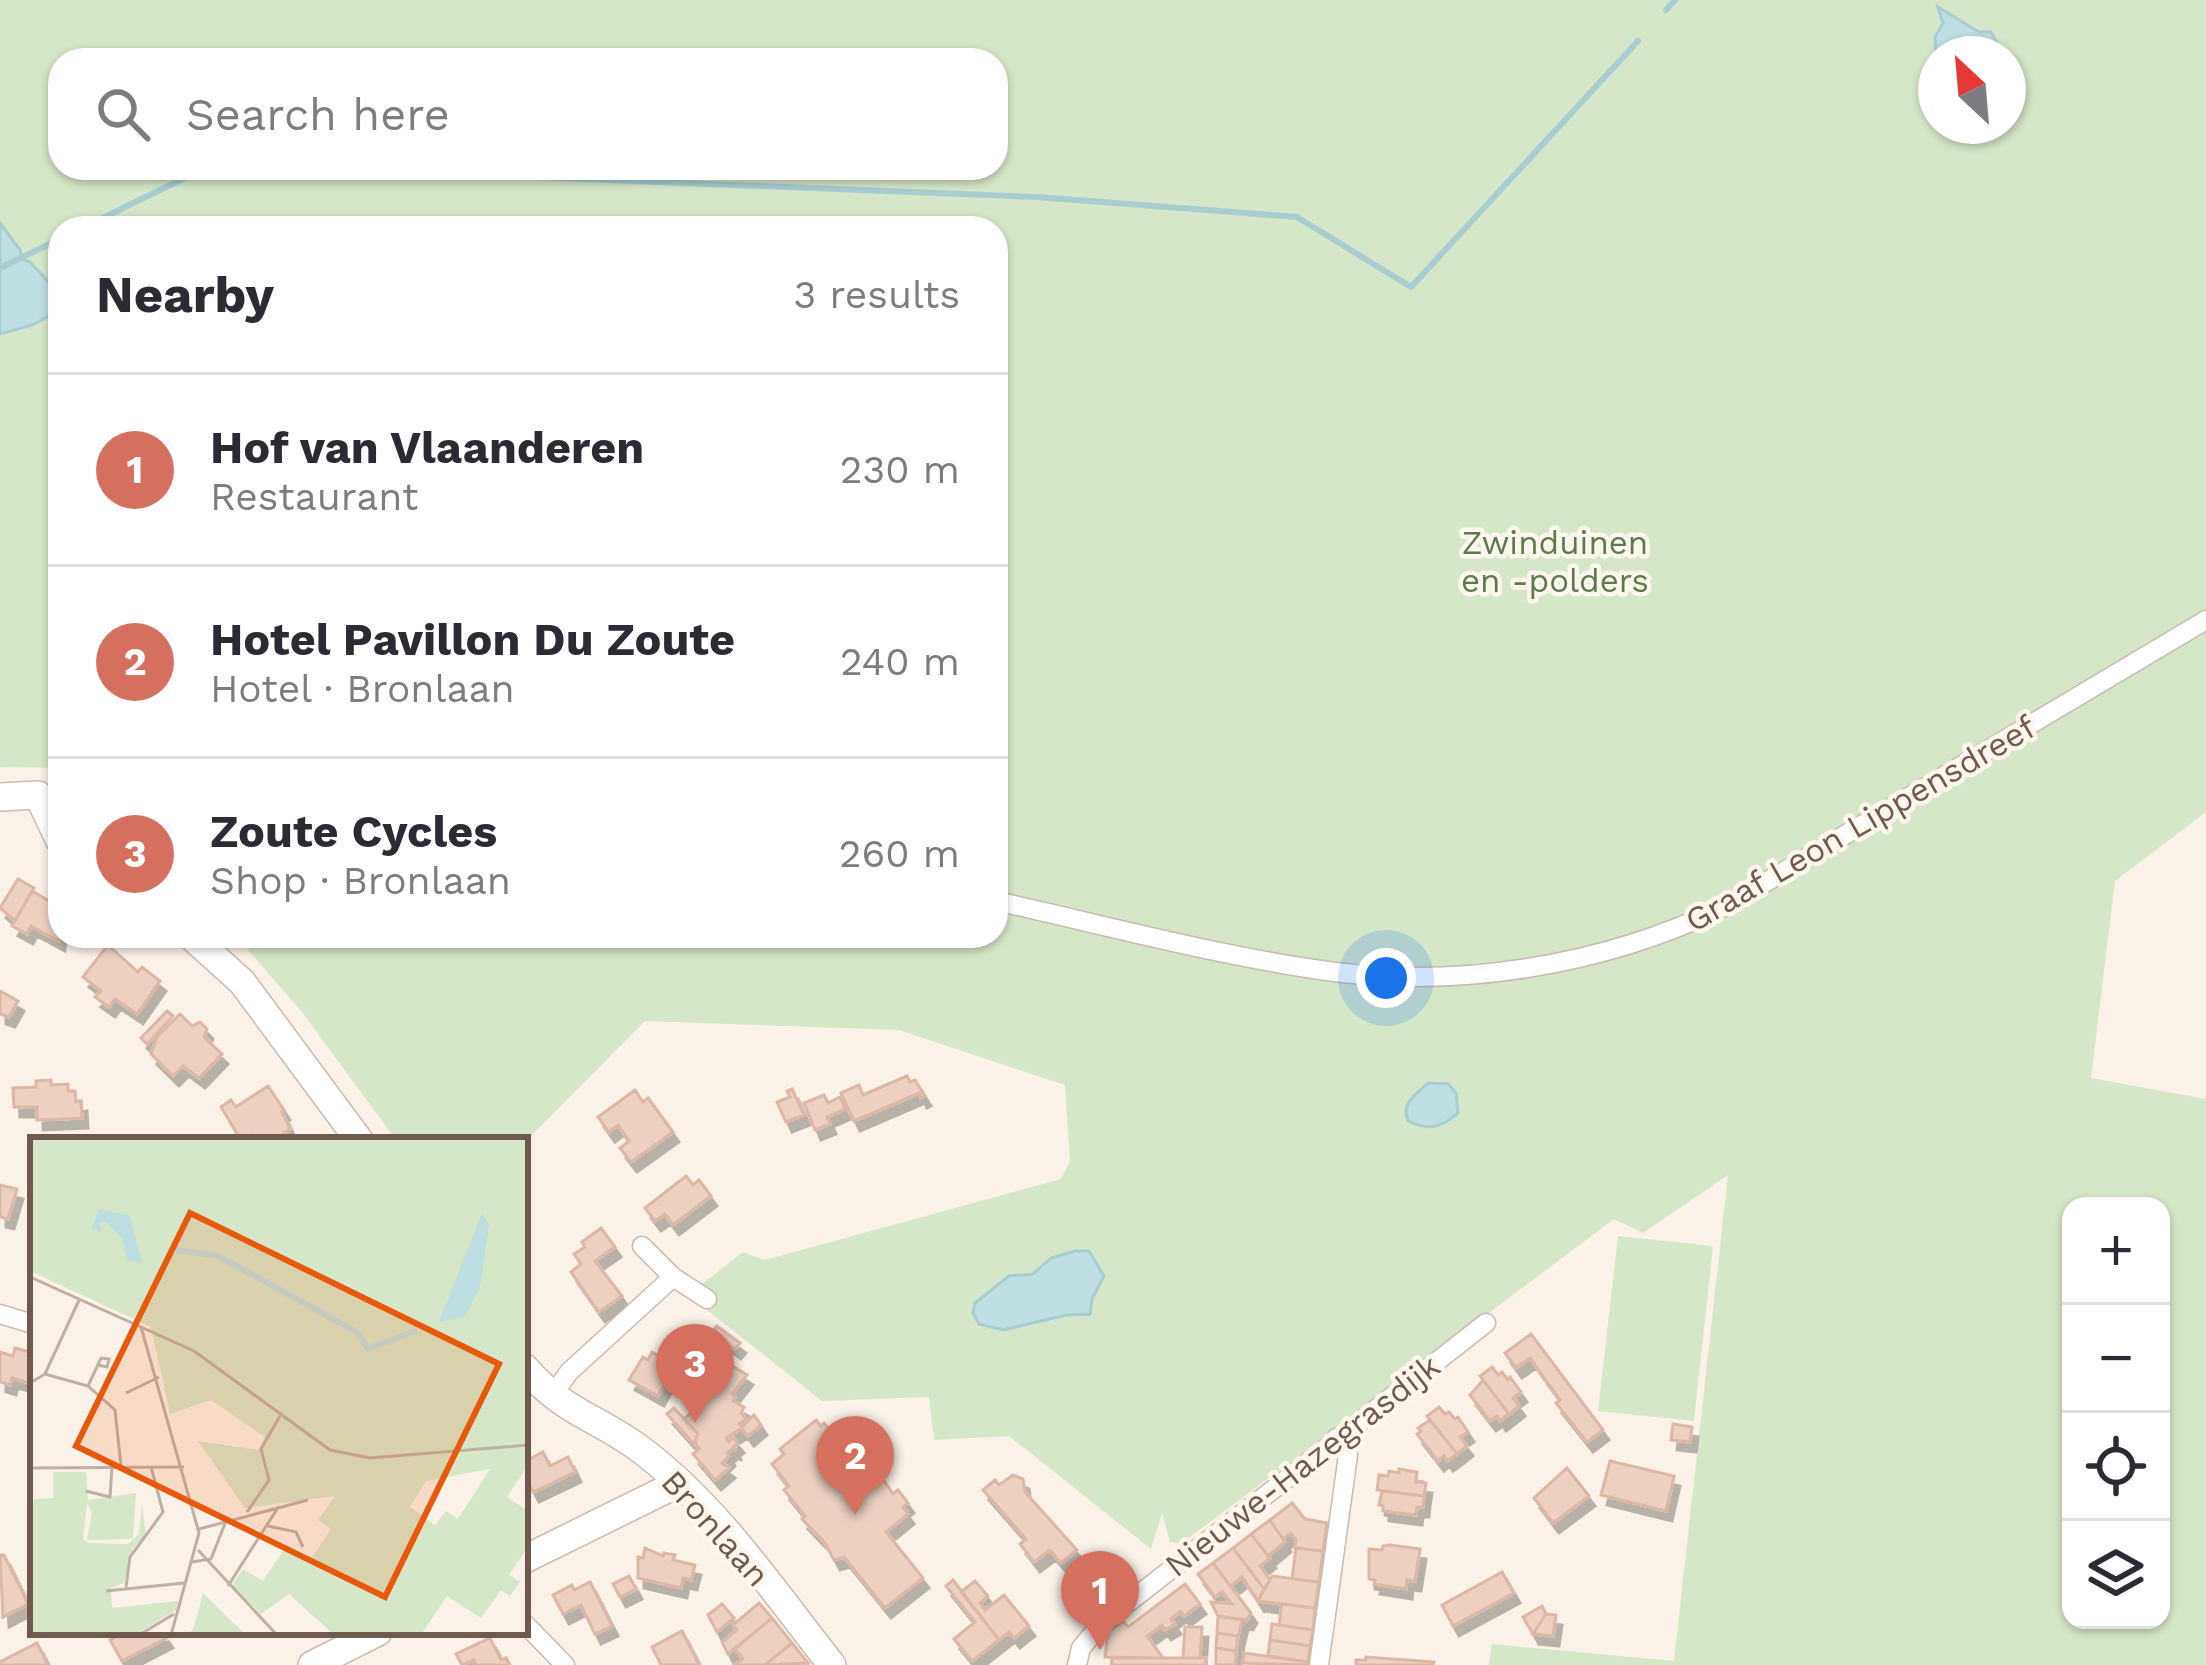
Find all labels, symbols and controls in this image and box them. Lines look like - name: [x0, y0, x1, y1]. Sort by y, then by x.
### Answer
- north arrow: [1918, 36, 2026, 144]
- search box: [48, 48, 1008, 180]
- icon: search: [90, 81, 156, 147]
- text: Search here: [186, 88, 450, 141]
- text: Nearby: [96, 265, 274, 324]
- text: 3 results: [794, 272, 960, 317]
- text: Hof van Vlaanderen: [210, 421, 644, 474]
- text: 1: [127, 447, 143, 492]
- text: 230 m: [840, 447, 960, 492]
- text: Restaurant: [210, 474, 418, 519]
- park label: Zwinduinen en -polders: [1461, 523, 1649, 600]
- text: Hotel Pavillon Du Zoute: [210, 613, 735, 666]
- text: 2: [123, 639, 147, 684]
- text: 240 m: [840, 639, 960, 684]
- text: Hotel · Bronlaan: [210, 666, 515, 711]
- street label: Graaf Leon Lippensdreef: [1678, 707, 2042, 940]
- text: Zoute Cycles: [210, 805, 497, 858]
- text: 3: [123, 831, 147, 876]
- text: 260 m: [839, 831, 960, 876]
- text: Shop · Bronlaan: [210, 858, 511, 903]
- your location: [1356, 948, 1416, 1008]
- inset map: [30, 1137, 528, 1635]
- map controls: [2062, 1197, 2170, 1629]
- button: +: [2062, 1197, 2170, 1305]
- button: −: [2062, 1305, 2170, 1413]
- pin: 3: [656, 1324, 734, 1423]
- street label: Nieuwe-Hazegrasdijk: [1157, 1346, 1447, 1585]
- button: locate: [2062, 1413, 2170, 1521]
- pin: 2: [816, 1416, 894, 1515]
- street label: Bronlaan: [653, 1462, 778, 1594]
- button: layers: [2062, 1521, 2170, 1629]
- pin: 1: [1061, 1551, 1139, 1650]

